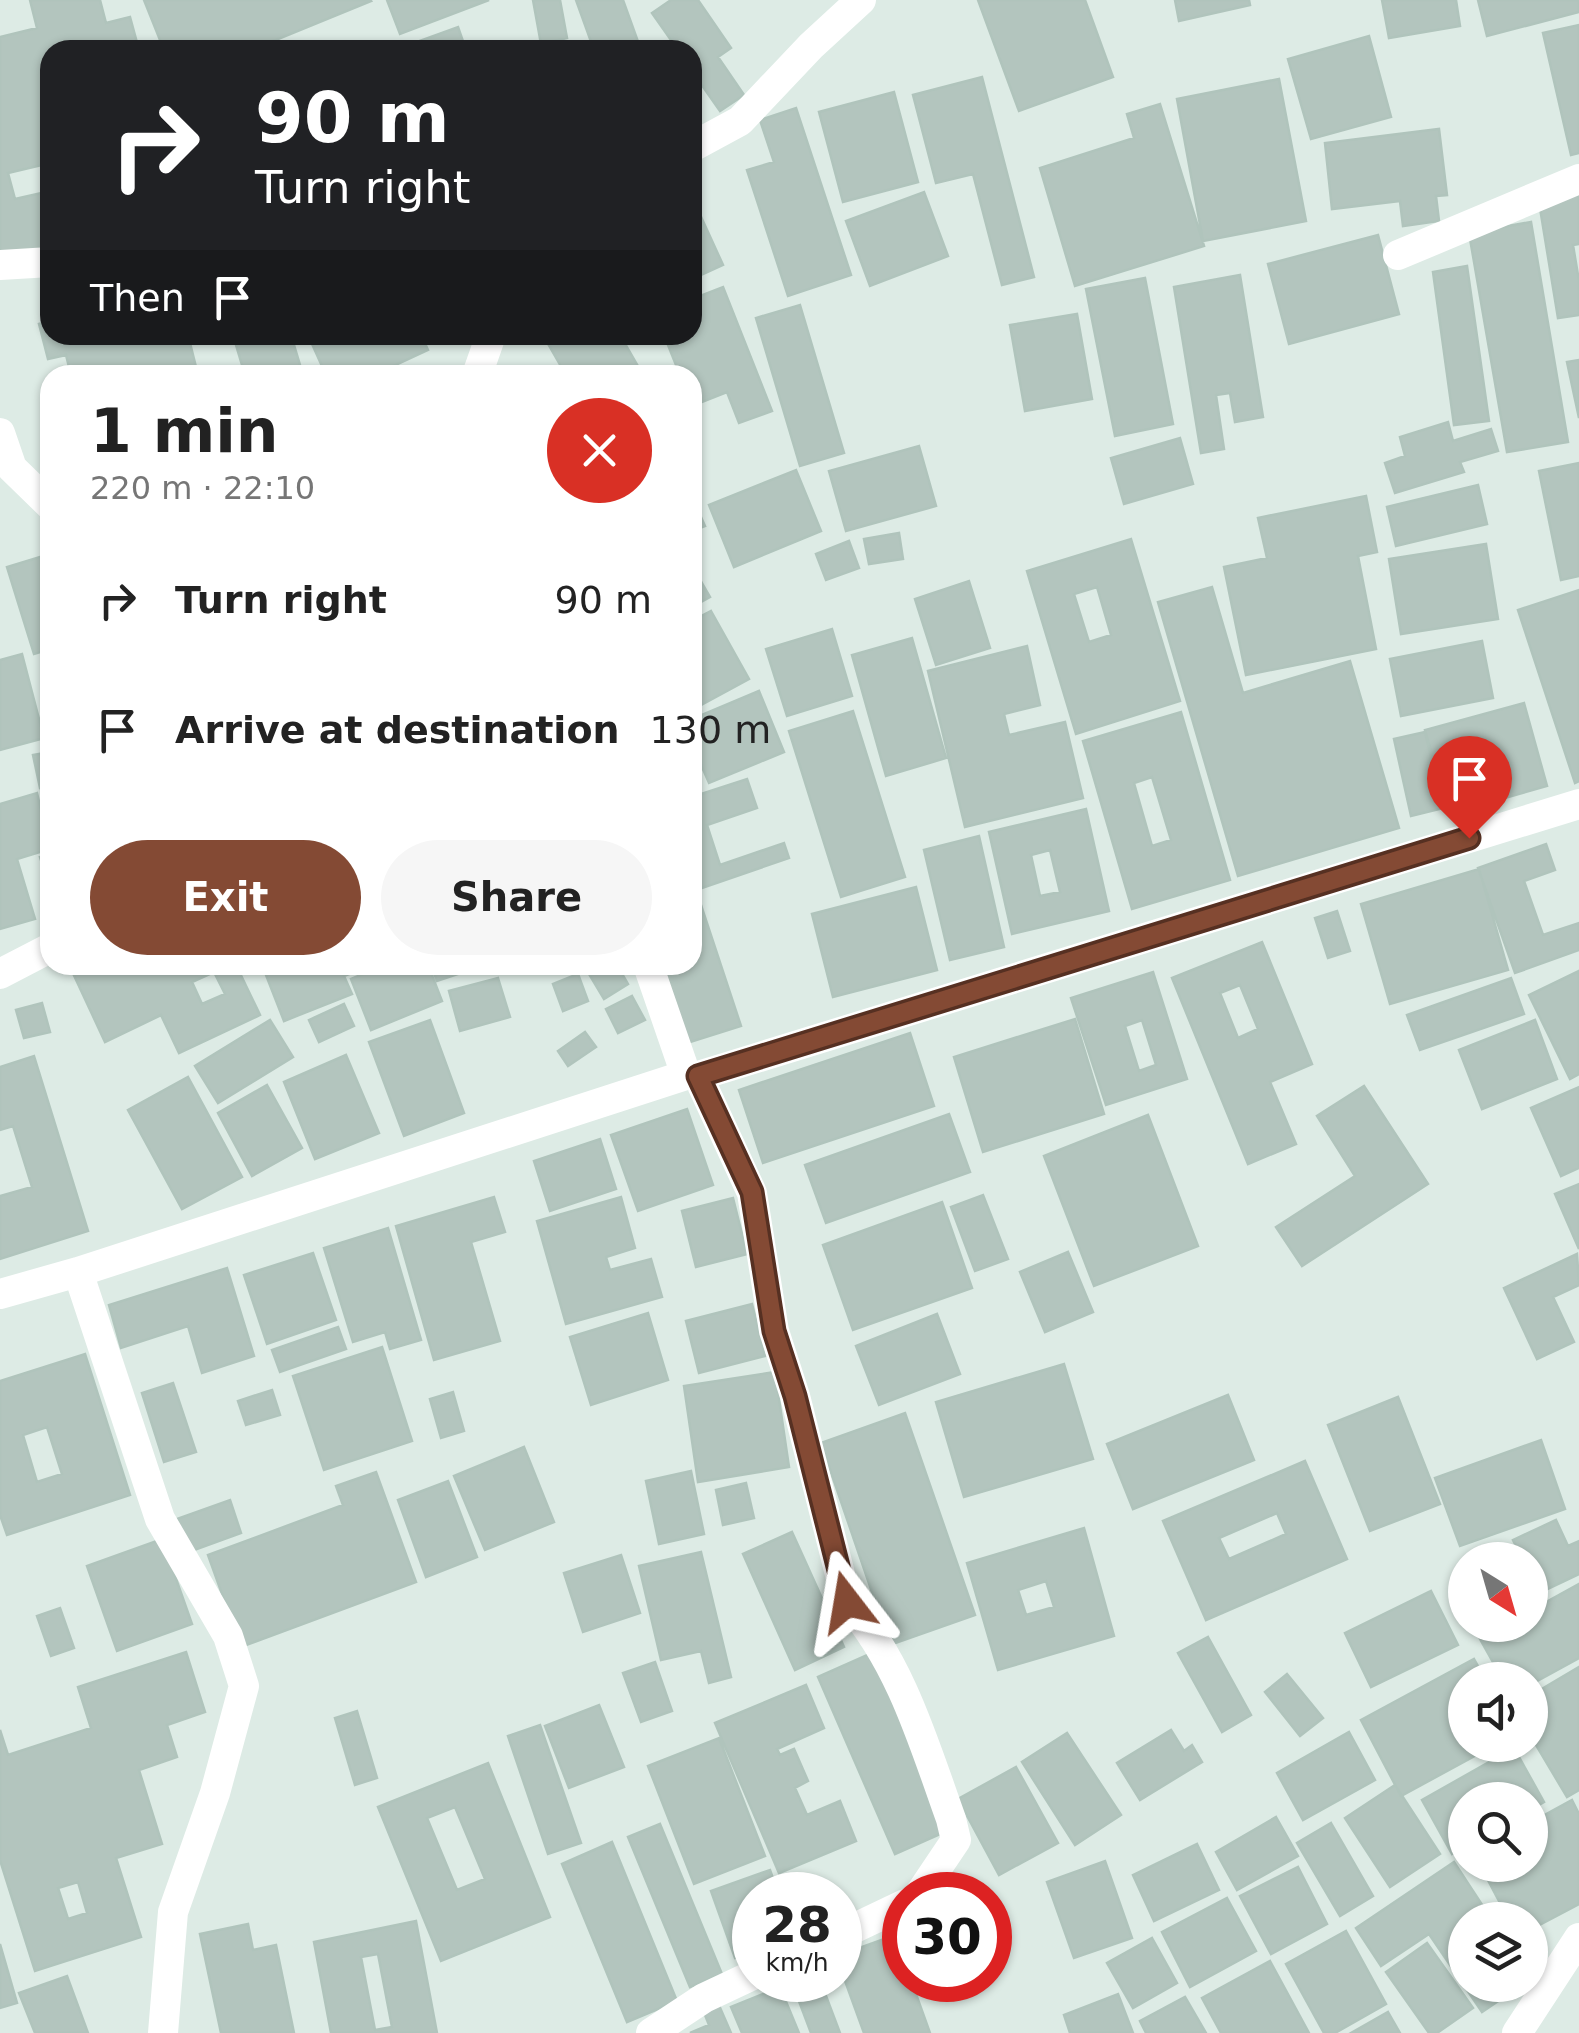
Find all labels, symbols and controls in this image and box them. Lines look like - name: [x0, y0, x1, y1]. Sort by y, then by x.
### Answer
- text: 90 m: [255, 77, 450, 159]
- icon: right: [90, 80, 220, 210]
- text: Turn right: [255, 161, 470, 214]
- icon: arrive: [205, 270, 260, 325]
- text: Then: [90, 276, 185, 320]
- text: 1 min: [90, 396, 278, 466]
- button: close: [547, 398, 652, 503]
- text: 220 m · 22:10: [90, 469, 315, 507]
- icon: right: [90, 573, 145, 628]
- text: Turn right: [175, 578, 387, 622]
- text: 90 m: [555, 578, 652, 622]
- icon: arrive: [90, 703, 145, 758]
- text: Arrive at destination: [175, 708, 620, 752]
- text: 130 m: [650, 708, 771, 752]
- pin: [1427, 736, 1512, 839]
- icon: arrive: [1442, 751, 1497, 806]
- button: Exit: [90, 840, 361, 955]
- button: Share: [381, 840, 652, 955]
- north arrow: [1448, 1542, 1548, 1642]
- map controls: [1448, 1542, 1548, 2002]
- position arrow: [795, 1550, 899, 1654]
- button: sound: [1448, 1662, 1548, 1762]
- button: search: [1448, 1782, 1548, 1882]
- speed limit sign: 30: [882, 1872, 1012, 2002]
- text: 28: [762, 1896, 832, 1954]
- button: layers: [1448, 1902, 1548, 2002]
- text: km/h: [765, 1948, 829, 1977]

